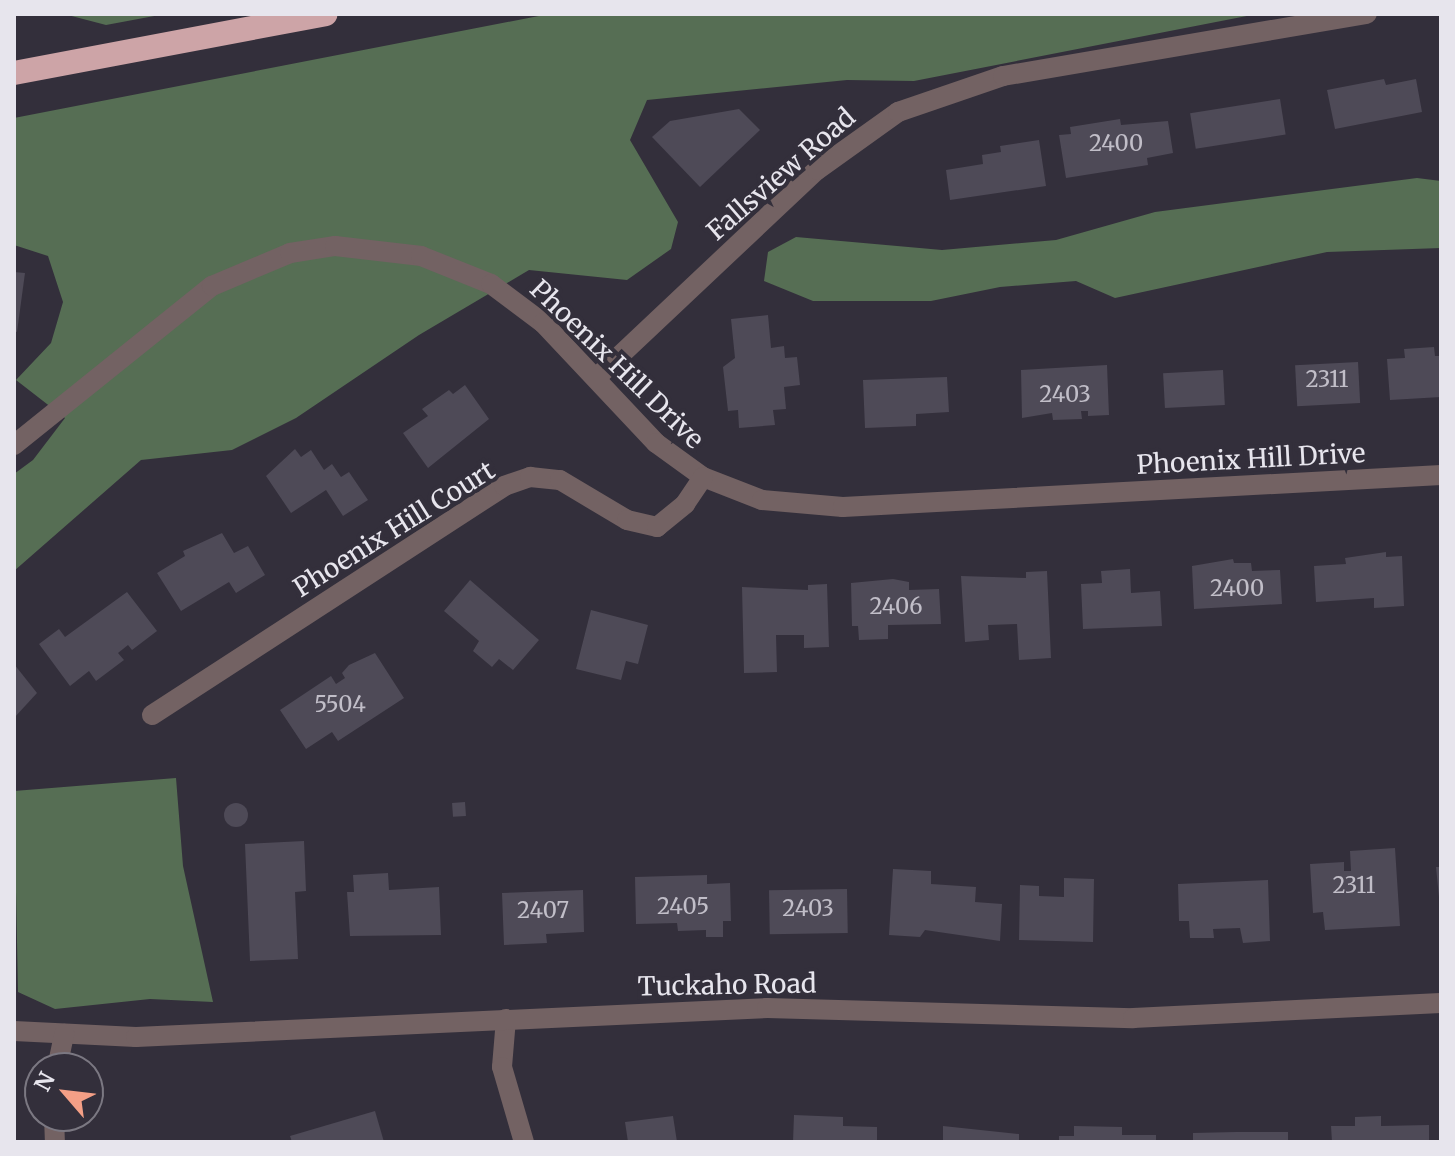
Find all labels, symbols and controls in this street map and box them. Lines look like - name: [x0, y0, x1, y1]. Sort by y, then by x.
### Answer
- street label: Fallsview Road: [701, 101, 861, 247]
- house number: 2400: [1089, 131, 1143, 157]
- street label: Phoenix Hill Drive: [524, 273, 710, 455]
- house number: 2311: [1305, 367, 1349, 393]
- house number: 2403: [1039, 382, 1091, 408]
- street label: Phoenix Hill Drive: [1136, 437, 1366, 481]
- street label: Phoenix Hill Court: [288, 454, 500, 604]
- house number: 2400: [1210, 576, 1264, 602]
- house number: 2406: [869, 594, 923, 620]
- house number: 5504: [314, 692, 366, 718]
- house number: 2311: [1332, 873, 1376, 899]
- house number: 2405: [657, 894, 709, 920]
- house number: 2403: [782, 896, 834, 922]
- house number: 2407: [517, 898, 569, 924]
- street label: Tuckaho Road: [637, 968, 817, 1002]
- north arrow: [24, 1052, 104, 1132]
- text: N: [28, 1067, 61, 1096]

